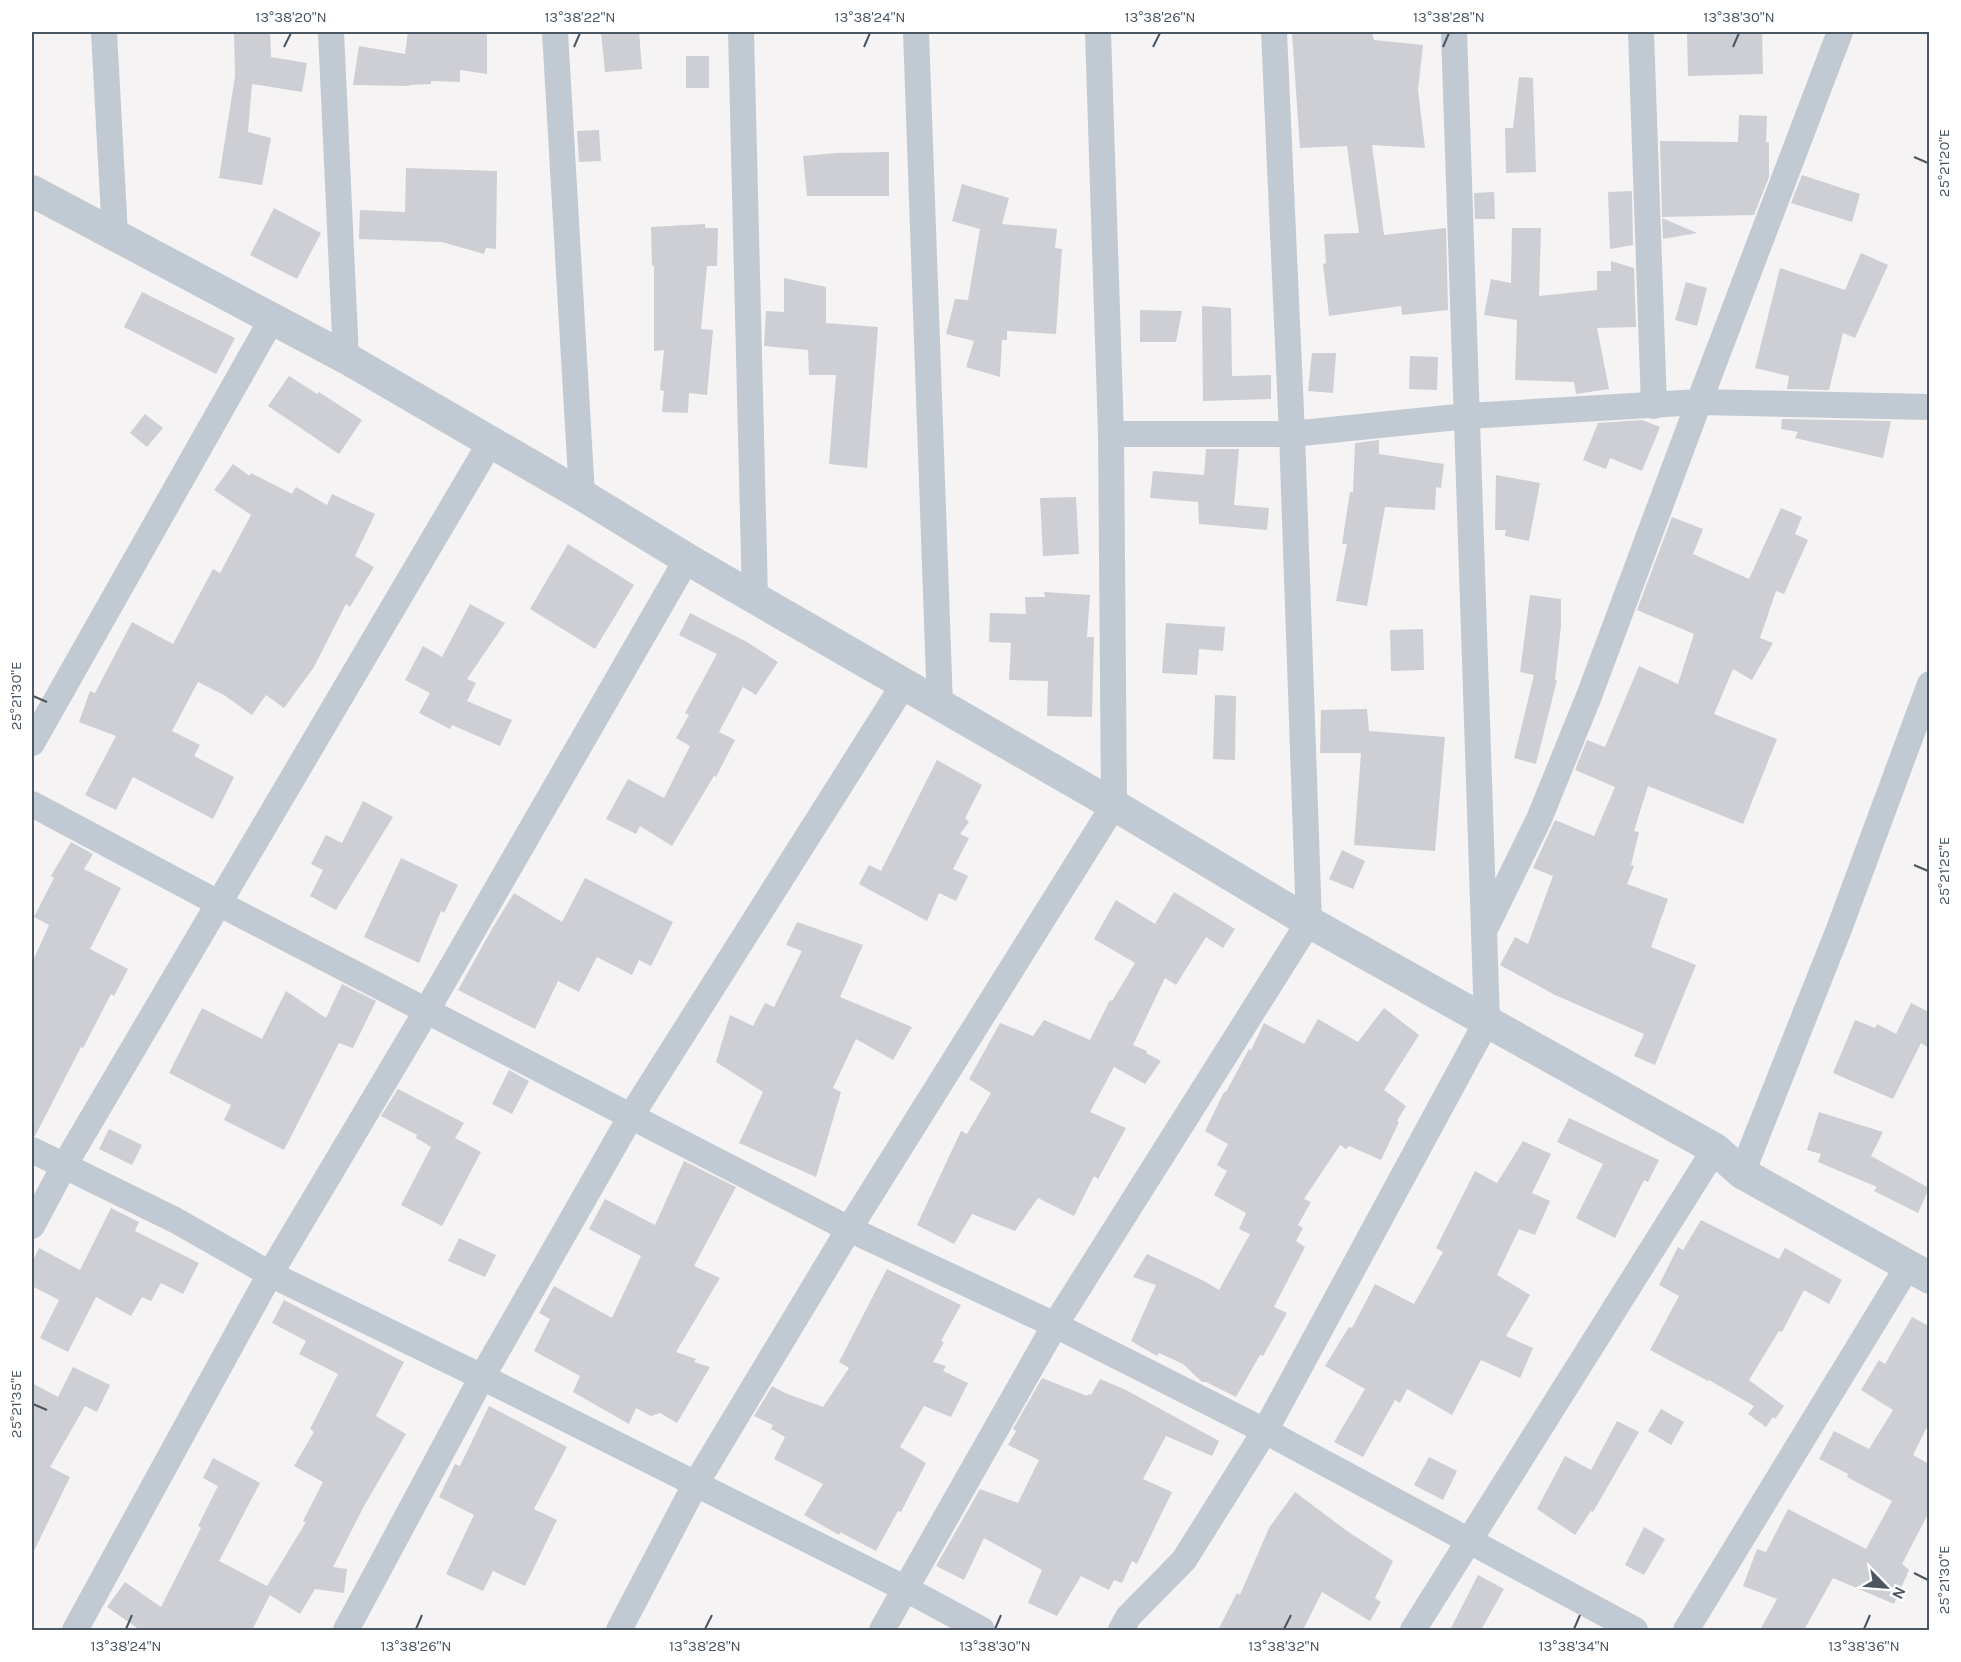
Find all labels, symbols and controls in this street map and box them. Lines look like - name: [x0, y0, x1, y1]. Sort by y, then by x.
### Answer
- text: 13°38'20"N: [255, 8, 327, 26]
- text: 13°38'22"N: [544, 8, 616, 26]
- text: 13°38'24"N: [835, 8, 905, 26]
- text: 13°38'26"N: [1124, 8, 1196, 26]
- text: 13°38'28"N: [1413, 8, 1485, 26]
- text: 13°38'30"N: [1703, 8, 1775, 26]
- text: 25°21'20"E: [1935, 129, 1953, 197]
- text: 25°21'30"E: [7, 662, 25, 730]
- text: 25°21'25"E: [1935, 837, 1953, 905]
- text: 25°21'35"E: [7, 1370, 25, 1438]
- text: 25°21'30"E: [1935, 1546, 1953, 1614]
- north arrow: [1856, 1557, 1916, 1617]
- text: N: [1888, 1584, 1910, 1602]
- text: 13°38'24"N: [91, 1637, 161, 1655]
- text: 13°38'26"N: [380, 1637, 452, 1655]
- text: 13°38'28"N: [669, 1637, 741, 1655]
- text: 13°38'30"N: [959, 1637, 1031, 1655]
- text: 13°38'32"N: [1248, 1637, 1320, 1655]
- text: 13°38'34"N: [1538, 1637, 1610, 1655]
- text: 13°38'36"N: [1828, 1637, 1900, 1655]

